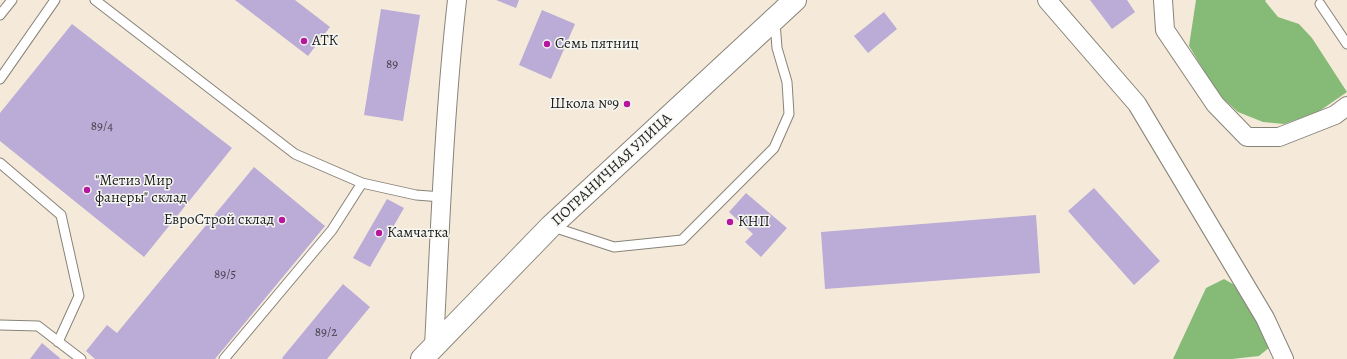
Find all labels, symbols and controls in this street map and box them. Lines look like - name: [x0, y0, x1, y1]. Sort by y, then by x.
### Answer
- place label: АТК: [312, 32, 338, 50]
- place label: Семь пятниц: [555, 35, 639, 53]
- marker: АТК: [299, 36, 309, 46]
- marker: Семь пятниц: [542, 39, 552, 49]
- house number: 89: [386, 57, 398, 73]
- place label: Школа №9: [550, 95, 619, 113]
- marker: Школа №9: [622, 99, 632, 109]
- street label: ПОГРАНИЧНАЯ УЛИЦА: [548, 110, 676, 230]
- house number: 89/4: [91, 119, 113, 135]
- place label: "Метиз Мир фанеры" склад: [95, 172, 187, 207]
- marker: "Метиз Мир фанеры" склад: [82, 185, 92, 195]
- place label: ЕвроСтрой склад: [164, 211, 274, 229]
- place label: КНП: [738, 213, 770, 231]
- marker: ЕвроСтрой склад: [277, 215, 287, 225]
- marker: КНП: [725, 217, 735, 227]
- place label: Камчатка: [387, 224, 449, 242]
- marker: Камчатка: [374, 228, 384, 238]
- house number: 89/5: [214, 267, 236, 283]
- house number: 89/2: [315, 325, 337, 341]

